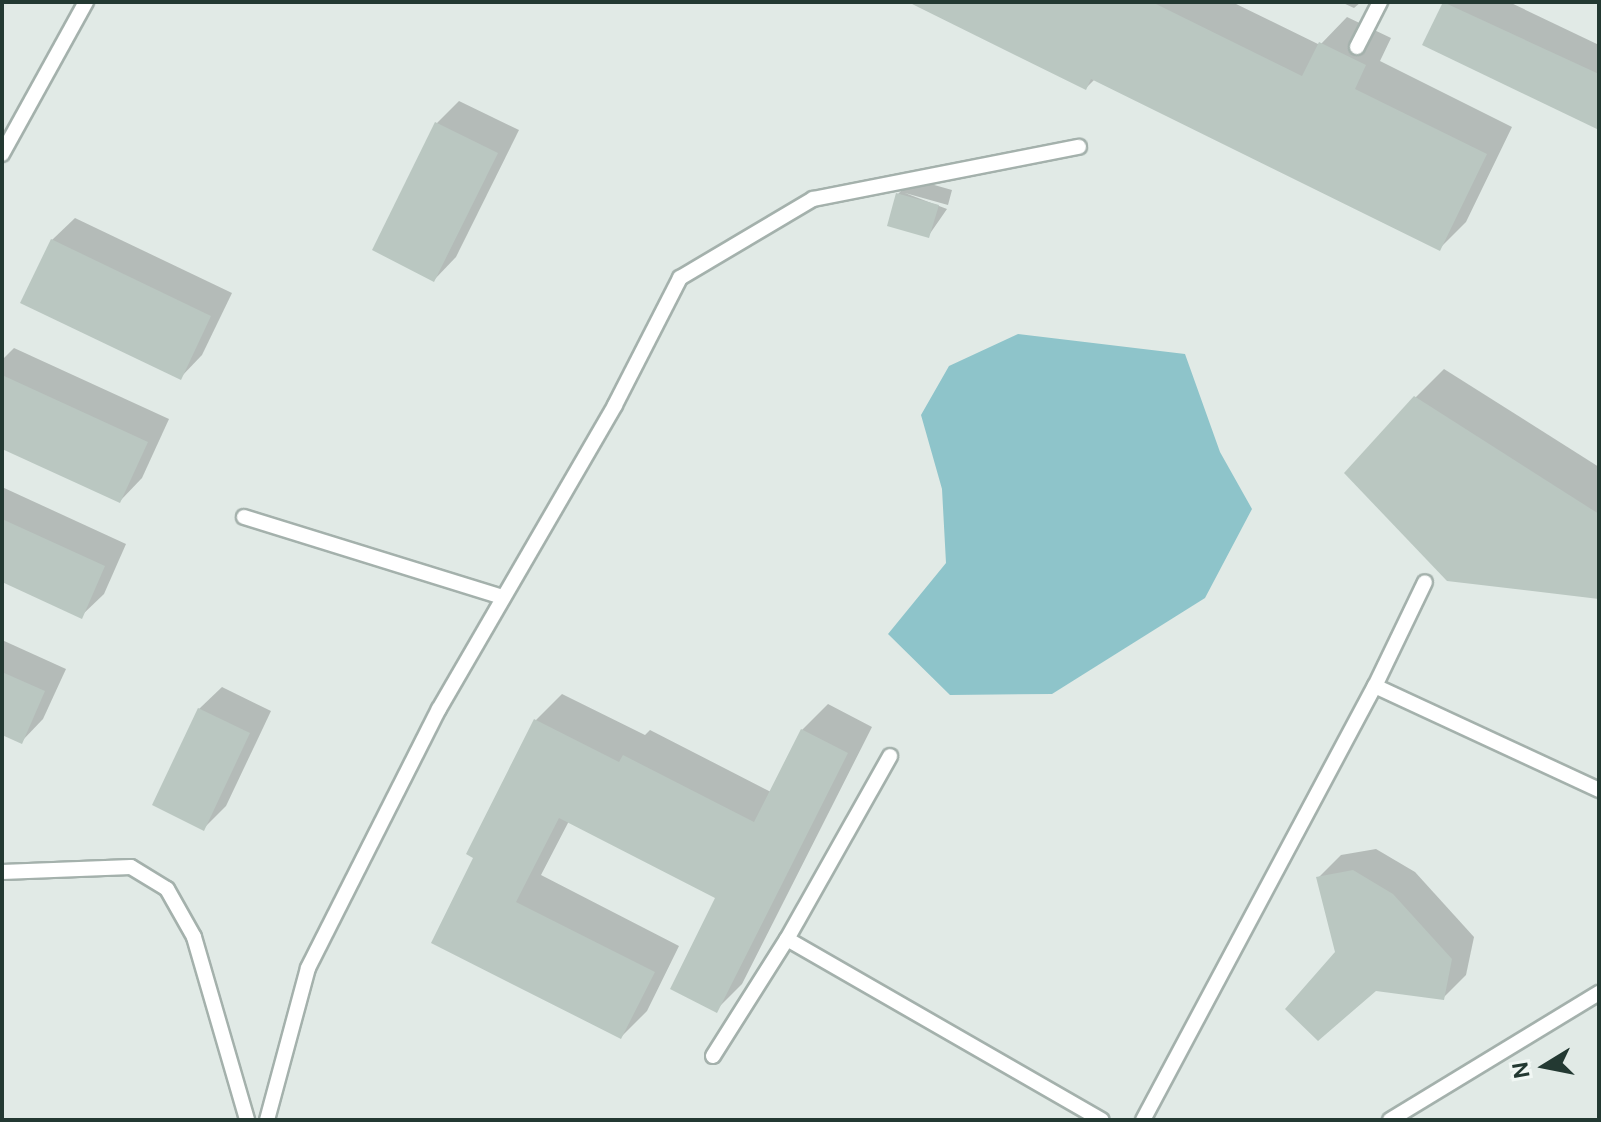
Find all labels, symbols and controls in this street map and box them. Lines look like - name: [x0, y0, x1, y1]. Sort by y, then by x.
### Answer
- north arrow: [1505, 1026, 1585, 1106]
- text: N: [1505, 1060, 1537, 1081]

